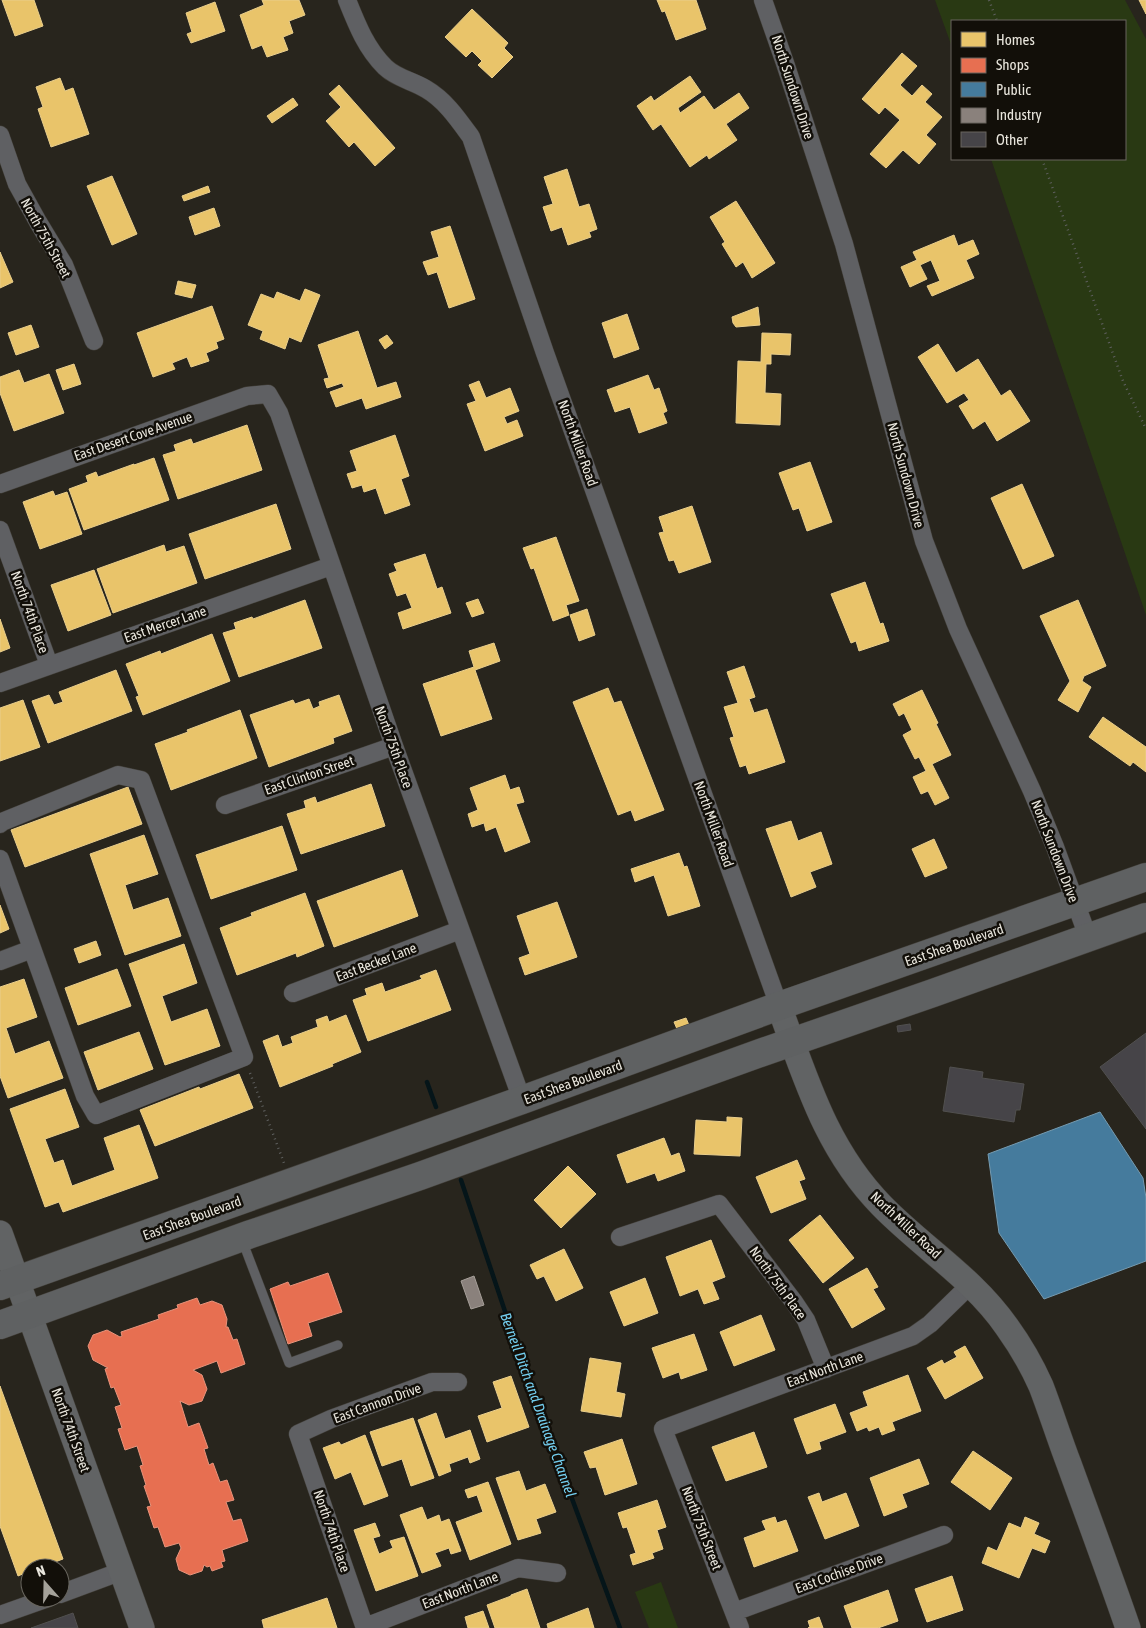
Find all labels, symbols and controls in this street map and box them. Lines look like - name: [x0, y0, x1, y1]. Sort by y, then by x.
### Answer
- legend: [951, 20, 1126, 160]
- text: Homes: [996, 31, 1035, 48]
- street label: North Sundown Drive: [769, 33, 817, 141]
- text: Shops: [996, 56, 1029, 73]
- text: Public: [996, 81, 1031, 98]
- text: Industry: [996, 106, 1042, 123]
- text: Other: [996, 131, 1028, 148]
- street label: North 75th Street: [18, 196, 74, 280]
- street label: North Miller Road: [555, 398, 601, 488]
- street label: East Desert Cove Avenue: [72, 408, 194, 464]
- street label: North Sundown Drive: [884, 421, 928, 529]
- street label: North 74th Place: [8, 569, 52, 655]
- street label: East Mercer Lane: [122, 602, 208, 646]
- street label: North 75th Place: [372, 704, 416, 790]
- street label: East Clinton Street: [262, 752, 356, 798]
- street label: North Miller Road: [691, 779, 737, 869]
- street label: North Sundown Drive: [1028, 798, 1082, 904]
- street label: East Shea Boulevard: [902, 921, 1006, 969]
- street label: East Becker Lane: [334, 939, 418, 985]
- street label: East Shea Boulevard: [522, 1057, 624, 1107]
- street label: North Miller Road: [867, 1188, 945, 1262]
- street label: East Shea Boulevard: [141, 1193, 243, 1243]
- street label: North 75th Place: [746, 1243, 810, 1323]
- water label: Berneil Ditch and Drainage Channel: [497, 1310, 580, 1499]
- street label: East North Lane: [785, 1348, 865, 1390]
- street label: East Cannon Drive: [331, 1380, 423, 1426]
- street label: North 74th Street: [48, 1386, 94, 1474]
- street label: North 75th Street: [679, 1484, 725, 1572]
- street label: North 74th Place: [310, 1488, 354, 1574]
- street label: East Cochise Drive: [793, 1550, 885, 1596]
- north arrow: [20, 1558, 70, 1608]
- text: N: [34, 1562, 47, 1580]
- street label: East North Lane: [420, 1568, 500, 1612]

